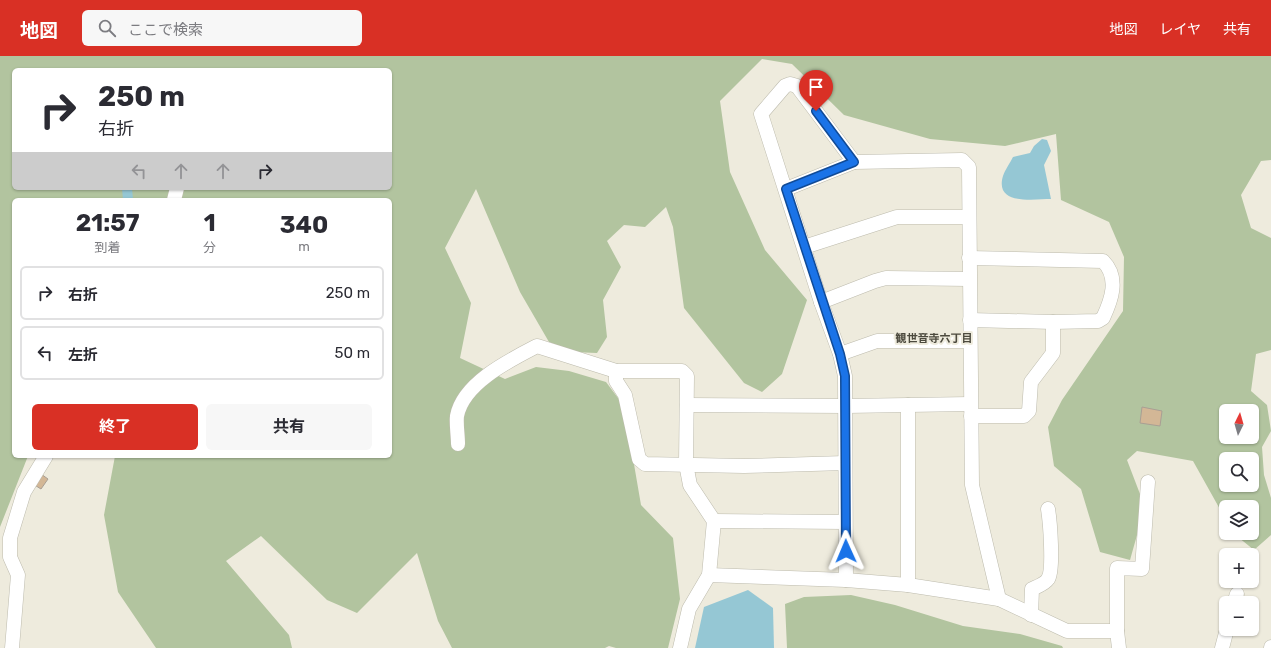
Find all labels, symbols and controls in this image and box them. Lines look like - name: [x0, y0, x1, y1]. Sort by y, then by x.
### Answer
- search box: [82, 10, 362, 46]
- icon: search: [96, 17, 118, 39]
- text: 地図: [20, 19, 58, 42]
- text: ここで検索: [128, 21, 203, 39]
- text: 地図: [1109, 21, 1137, 38]
- text: レイヤ: [1159, 21, 1201, 38]
- text: 共有: [1223, 21, 1251, 38]
- pin: [799, 70, 833, 111]
- icon: arrive: [805, 76, 827, 98]
- text: 250 m: [98, 80, 185, 113]
- icon: right: [32, 84, 84, 136]
- text: 右折: [98, 118, 134, 140]
- icon: left: [128, 160, 150, 182]
- icon: ahead: [170, 160, 192, 182]
- icon: ahead: [212, 160, 234, 182]
- icon: right: [254, 160, 276, 182]
- text: 21:57: [76, 209, 139, 237]
- text: 1: [204, 209, 216, 237]
- text: 340: [280, 211, 328, 239]
- text: m: [298, 239, 310, 254]
- text: 到着: [95, 240, 121, 255]
- text: 分: [203, 240, 216, 255]
- icon: right: [34, 282, 56, 304]
- text: 250 m: [326, 284, 370, 302]
- text: 右折: [68, 286, 98, 304]
- district label: 観世音寺六丁目: [896, 332, 973, 345]
- icon: left: [34, 342, 56, 364]
- text: 50 m: [335, 344, 370, 362]
- text: 左折: [68, 346, 98, 364]
- button: 終了: [32, 404, 198, 450]
- button: 共有: [206, 404, 372, 450]
- north arrow: [1219, 404, 1259, 444]
- map controls: [1219, 404, 1259, 636]
- button: search: [1219, 452, 1259, 492]
- button: layers: [1219, 500, 1259, 540]
- position arrow: [825, 530, 867, 572]
- button: +: [1219, 548, 1259, 588]
- button: −: [1219, 596, 1259, 636]

